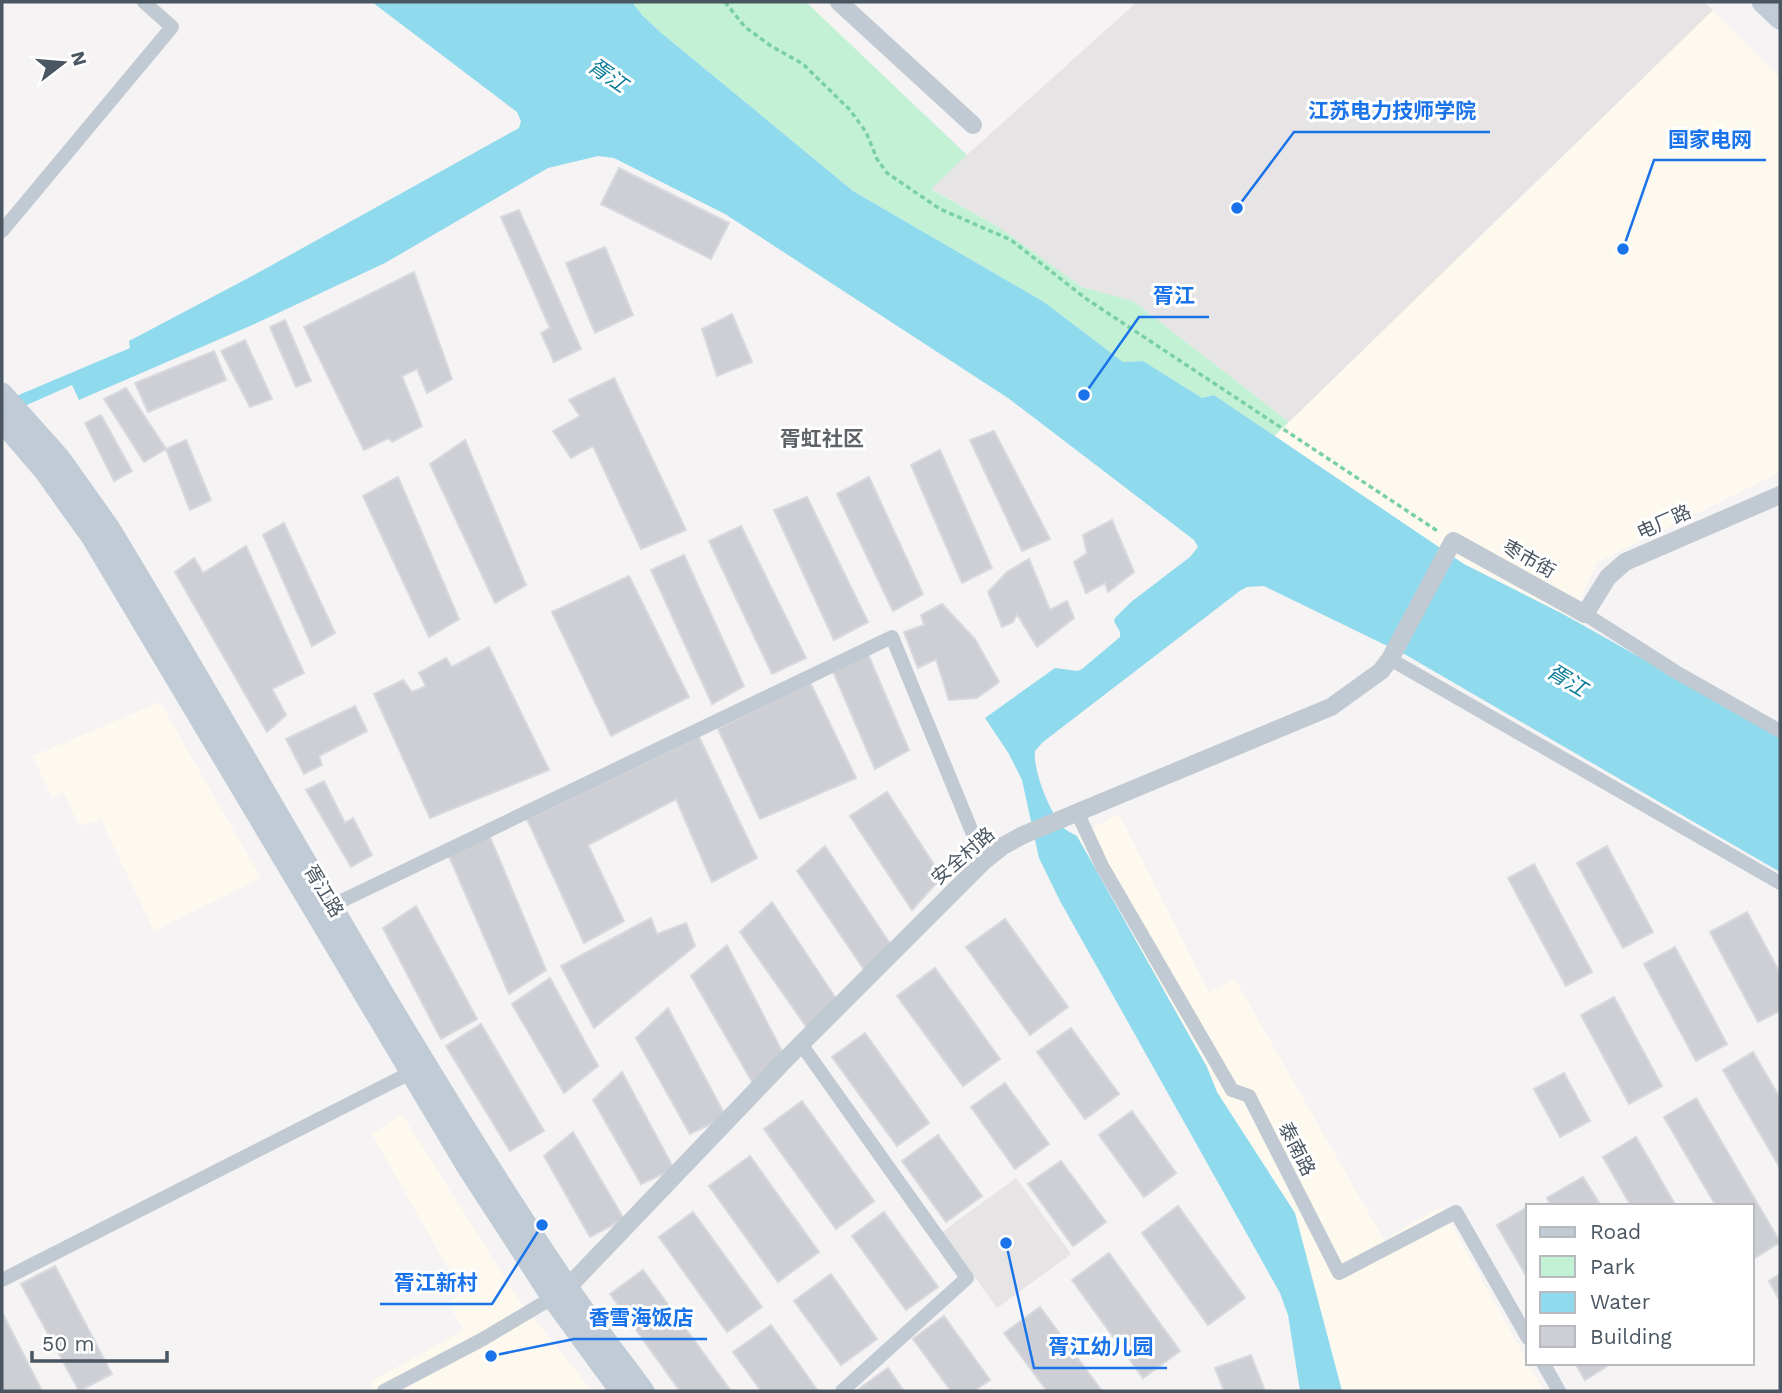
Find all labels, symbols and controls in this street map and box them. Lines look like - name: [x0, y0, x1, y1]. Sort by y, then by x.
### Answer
- north arrow: [28, 28, 98, 98]
- text: N: [66, 49, 92, 68]
- water label: 胥江: [584, 53, 634, 98]
- callout: 江苏电力技师学院: [1294, 90, 1490, 132]
- text: 江苏电力技师学院: [1308, 98, 1476, 123]
- callout: 国家电网: [1654, 118, 1766, 160]
- text: 国家电网: [1668, 127, 1752, 152]
- callout: 胥江: [1139, 275, 1209, 317]
- text: 胥江: [1153, 283, 1195, 308]
- district label: 胥虹社区: [780, 426, 864, 451]
- street label: 电厂路: [1633, 500, 1695, 544]
- street label: 枣市街: [1498, 535, 1560, 583]
- water label: 胥江: [1543, 658, 1593, 703]
- street label: 安全村路: [927, 822, 999, 890]
- street label: 胥江路: [299, 861, 349, 921]
- street label: 泰南路: [1274, 1118, 1320, 1180]
- legend: [1526, 1204, 1754, 1365]
- text: Road: [1590, 1219, 1641, 1244]
- text: Park: [1590, 1254, 1635, 1279]
- callout: 胥江新村: [380, 1262, 492, 1304]
- text: 胥江新村: [394, 1270, 478, 1295]
- text: Water: [1590, 1289, 1651, 1314]
- callout: 香雪海饭店: [574, 1297, 707, 1339]
- text: 香雪海饭店: [589, 1305, 694, 1330]
- scale bar: [32, 1320, 166, 1364]
- text: Building: [1590, 1324, 1672, 1349]
- callout: 胥江幼儿园: [1034, 1326, 1167, 1368]
- text: 50 m: [42, 1331, 94, 1356]
- text: 胥江幼儿园: [1049, 1334, 1154, 1359]

